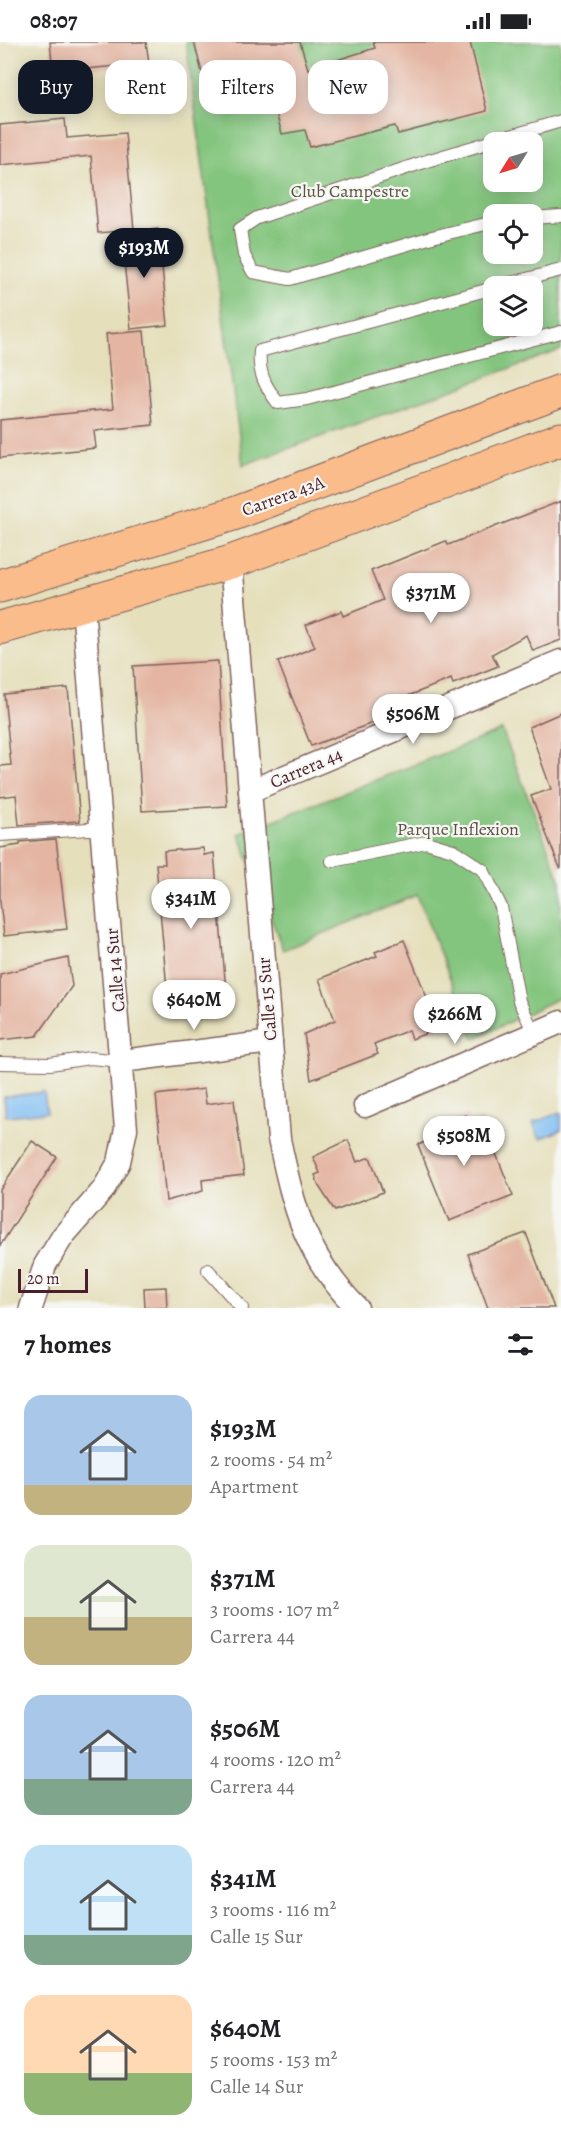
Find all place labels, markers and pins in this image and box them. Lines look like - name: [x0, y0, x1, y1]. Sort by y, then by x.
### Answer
- pin: $193M: [102, 228, 186, 279]
- pin: $371M: [389, 573, 473, 624]
- pin: $506M: [371, 694, 455, 745]
- pin: $341M: [149, 879, 233, 930]
- pin: $640M: [152, 980, 236, 1031]
- pin: $266M: [413, 994, 497, 1045]
- pin: $508M: [422, 1116, 506, 1167]

